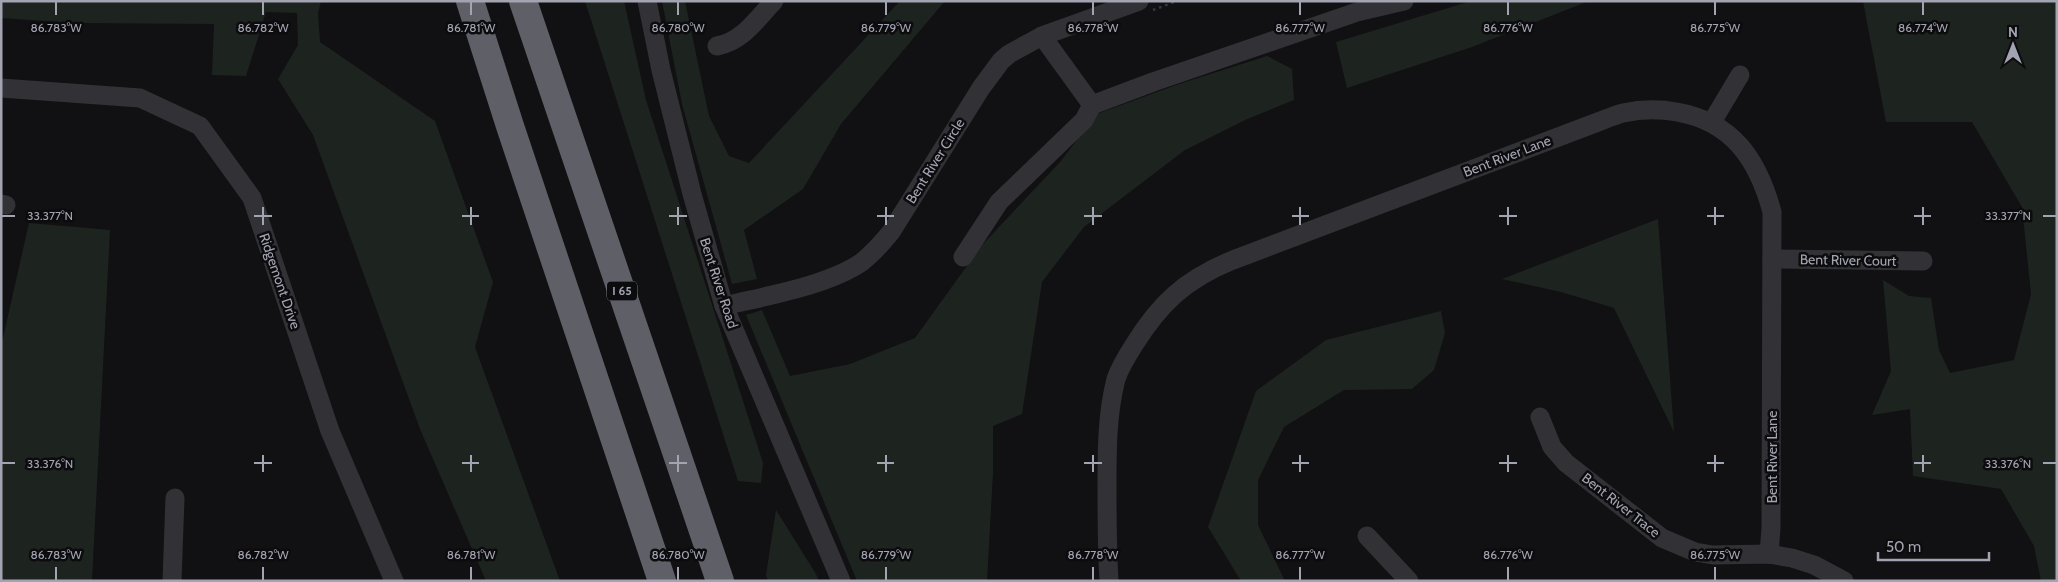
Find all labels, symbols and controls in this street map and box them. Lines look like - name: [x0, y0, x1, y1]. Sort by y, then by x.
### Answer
- text: 86.783°W: [30, 20, 82, 35]
- text: 86.782°W: [237, 20, 289, 35]
- text: 86.781°W: [447, 20, 496, 35]
- text: 86.780°W: [651, 20, 705, 35]
- text: 86.779°W: [861, 20, 912, 35]
- text: 86.778°W: [1068, 20, 1119, 35]
- text: 86.777°W: [1275, 20, 1325, 35]
- text: 86.776°W: [1483, 20, 1534, 35]
- text: 86.775°W: [1690, 20, 1741, 35]
- text: 86.774°W: [1898, 20, 1949, 35]
- north arrow: [1988, 20, 2038, 70]
- text: N: [2008, 23, 2018, 41]
- street label: Bent River Circle: [902, 115, 968, 207]
- street label: Bent River Lane: [1461, 131, 1553, 181]
- text: 33.377°N: [27, 208, 73, 223]
- text: 33.377°N: [1985, 208, 2031, 223]
- street label: Ridgemont Drive: [255, 231, 305, 331]
- street label: Bent River Road: [696, 235, 742, 331]
- street label: Bent River Court: [1800, 250, 1897, 270]
- road number: I 65: [607, 282, 637, 300]
- street label: Bent River Lane: [1763, 411, 1781, 503]
- text: 33.376°N: [27, 456, 73, 471]
- text: 33.376°N: [1985, 456, 2031, 471]
- street label: Bent River Trace: [1578, 469, 1664, 541]
- scale bar: [1878, 530, 1989, 562]
- text: 50 m: [1886, 538, 1921, 556]
- text: 86.783°W: [30, 547, 82, 562]
- text: 86.782°W: [237, 547, 289, 562]
- text: 86.781°W: [447, 547, 496, 562]
- text: 86.780°W: [651, 547, 705, 562]
- text: 86.779°W: [861, 547, 912, 562]
- text: 86.778°W: [1068, 547, 1119, 562]
- text: 86.777°W: [1275, 547, 1325, 562]
- text: 86.776°W: [1483, 547, 1534, 562]
- text: 86.775°W: [1690, 547, 1741, 562]

